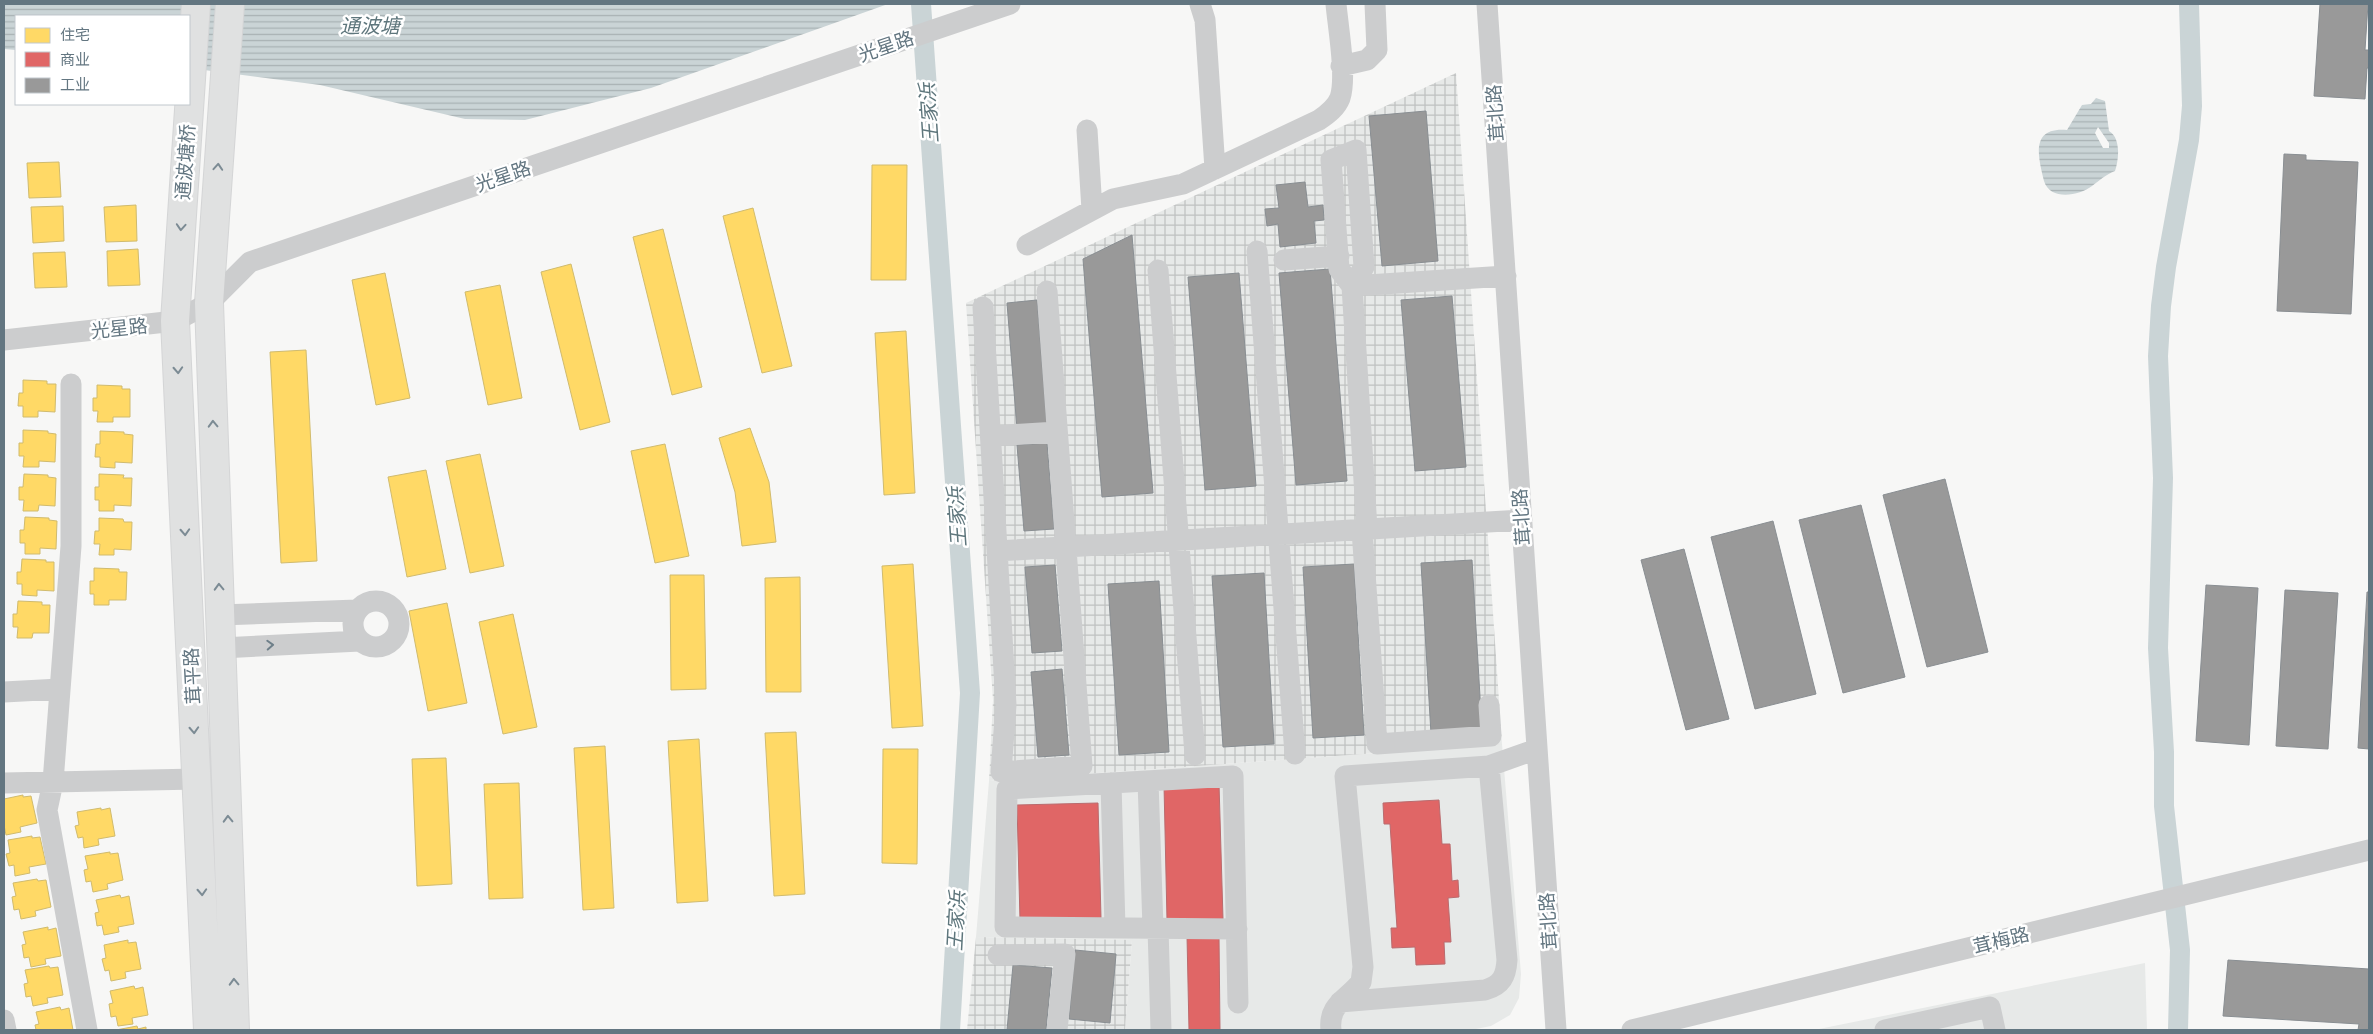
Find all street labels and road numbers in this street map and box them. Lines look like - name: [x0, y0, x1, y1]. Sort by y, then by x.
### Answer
- street label: 光星路: [854, 23, 918, 69]
- street label: 茸北路: [1478, 84, 1511, 142]
- street label: 通波塘桥: [167, 123, 202, 201]
- street label: 光星路: [471, 153, 535, 199]
- street label: 光星路: [89, 310, 149, 345]
- street label: 茸北路: [1504, 488, 1537, 546]
- street label: 茸平路: [176, 647, 207, 705]
- street label: 茸北路: [1531, 892, 1564, 950]
- street label: 茸梅路: [1970, 919, 2032, 960]

